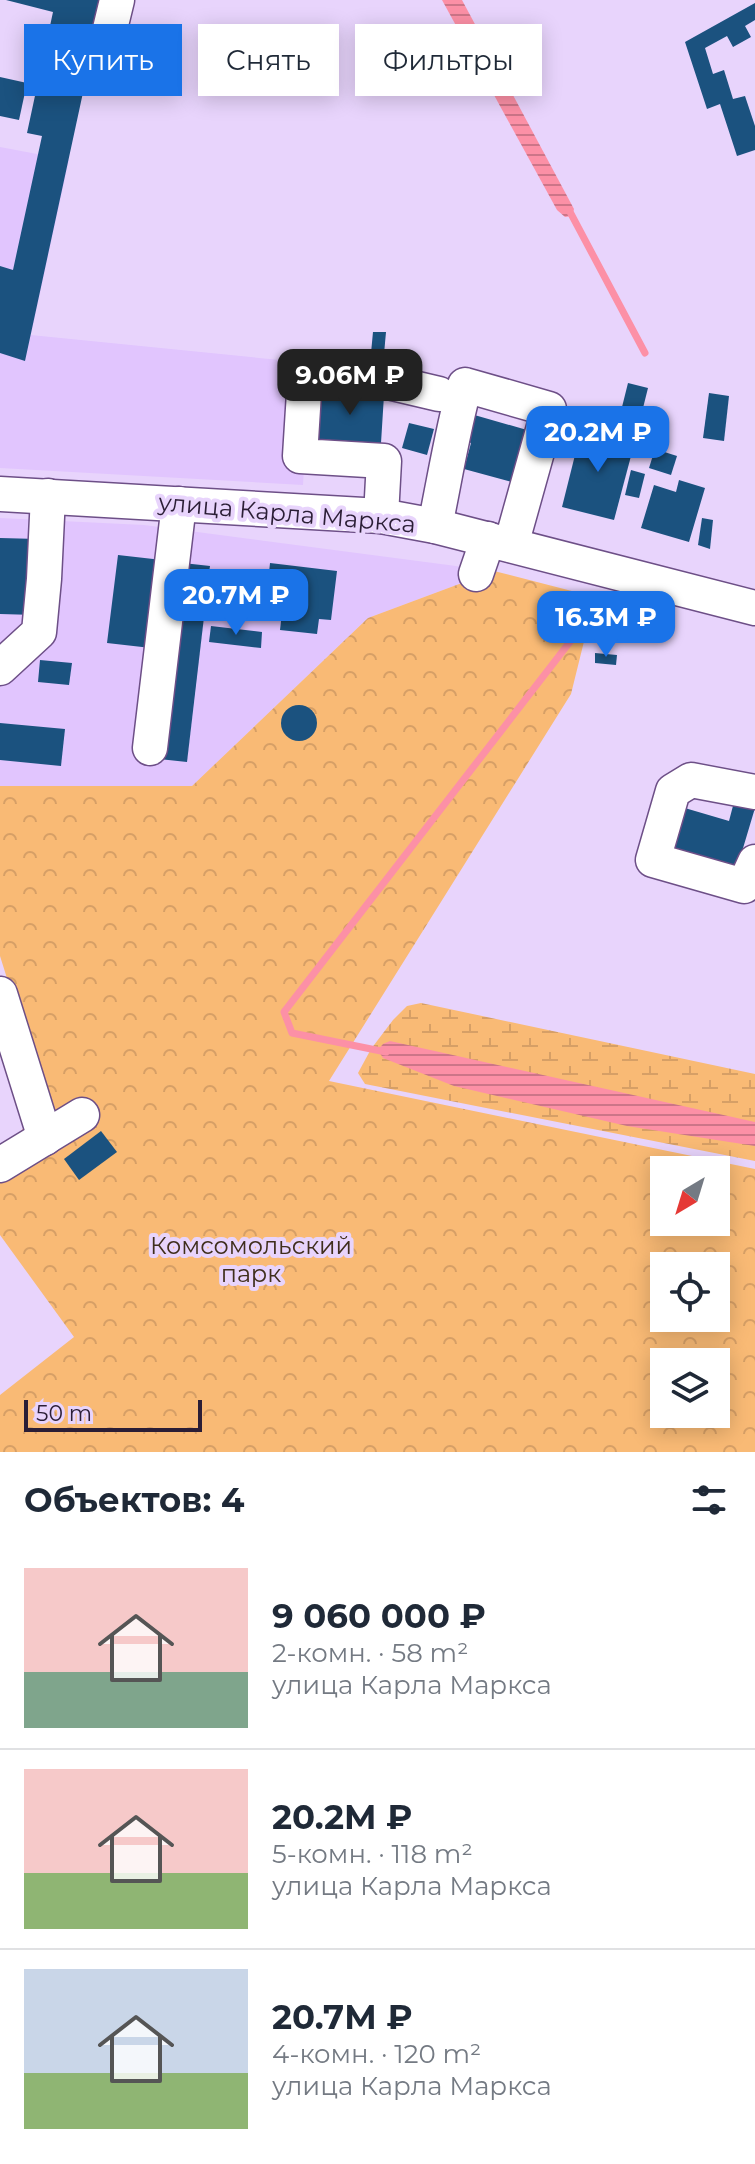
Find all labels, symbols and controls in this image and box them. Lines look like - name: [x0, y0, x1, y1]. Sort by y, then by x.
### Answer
- chip: Купить: [24, 24, 182, 96]
- chip: Снять: [198, 24, 339, 96]
- chip: Фильтры: [355, 24, 542, 96]
- pin: 9.06M ₽: [276, 349, 424, 417]
- text: 9.06M ₽: [295, 359, 405, 391]
- pin: 20.2M ₽: [524, 406, 672, 474]
- text: 20.2M ₽: [544, 416, 652, 448]
- street label: улица Карла Маркса: [156, 487, 417, 539]
- pin: 20.7M ₽: [162, 569, 310, 637]
- text: 20.7M ₽: [182, 579, 290, 611]
- pin: 16.3M ₽: [532, 591, 680, 659]
- text: 16.3M ₽: [555, 601, 657, 633]
- north arrow: [650, 1156, 730, 1236]
- map controls: [650, 1156, 730, 1428]
- park label: Комсомольский парк: [150, 1231, 352, 1288]
- button: locate: [650, 1252, 730, 1332]
- button: layers: [650, 1348, 730, 1428]
- scale bar: [24, 1396, 202, 1432]
- text: 50 m: [36, 1400, 92, 1427]
- icon: filters: [687, 1478, 731, 1522]
- text: Объектов: 4: [24, 1479, 244, 1521]
- text: 9 060 000 ₽: [272, 1595, 486, 1637]
- icon: home: [88, 1600, 184, 1696]
- text: 2-комн. · 58 m²: [272, 1637, 468, 1669]
- text: улица Карла Маркса: [272, 1669, 552, 1701]
- text: 20.2M ₽: [272, 1796, 412, 1838]
- icon: home: [88, 1801, 184, 1897]
- text: 5-комн. · 118 m²: [272, 1838, 473, 1870]
- text: улица Карла Маркса: [272, 1870, 552, 1902]
- text: 20.7M ₽: [272, 1996, 413, 2038]
- icon: home: [88, 2001, 184, 2097]
- text: 4-комн. · 120 m²: [272, 2038, 481, 2070]
- text: улица Карла Маркса: [272, 2070, 552, 2102]

